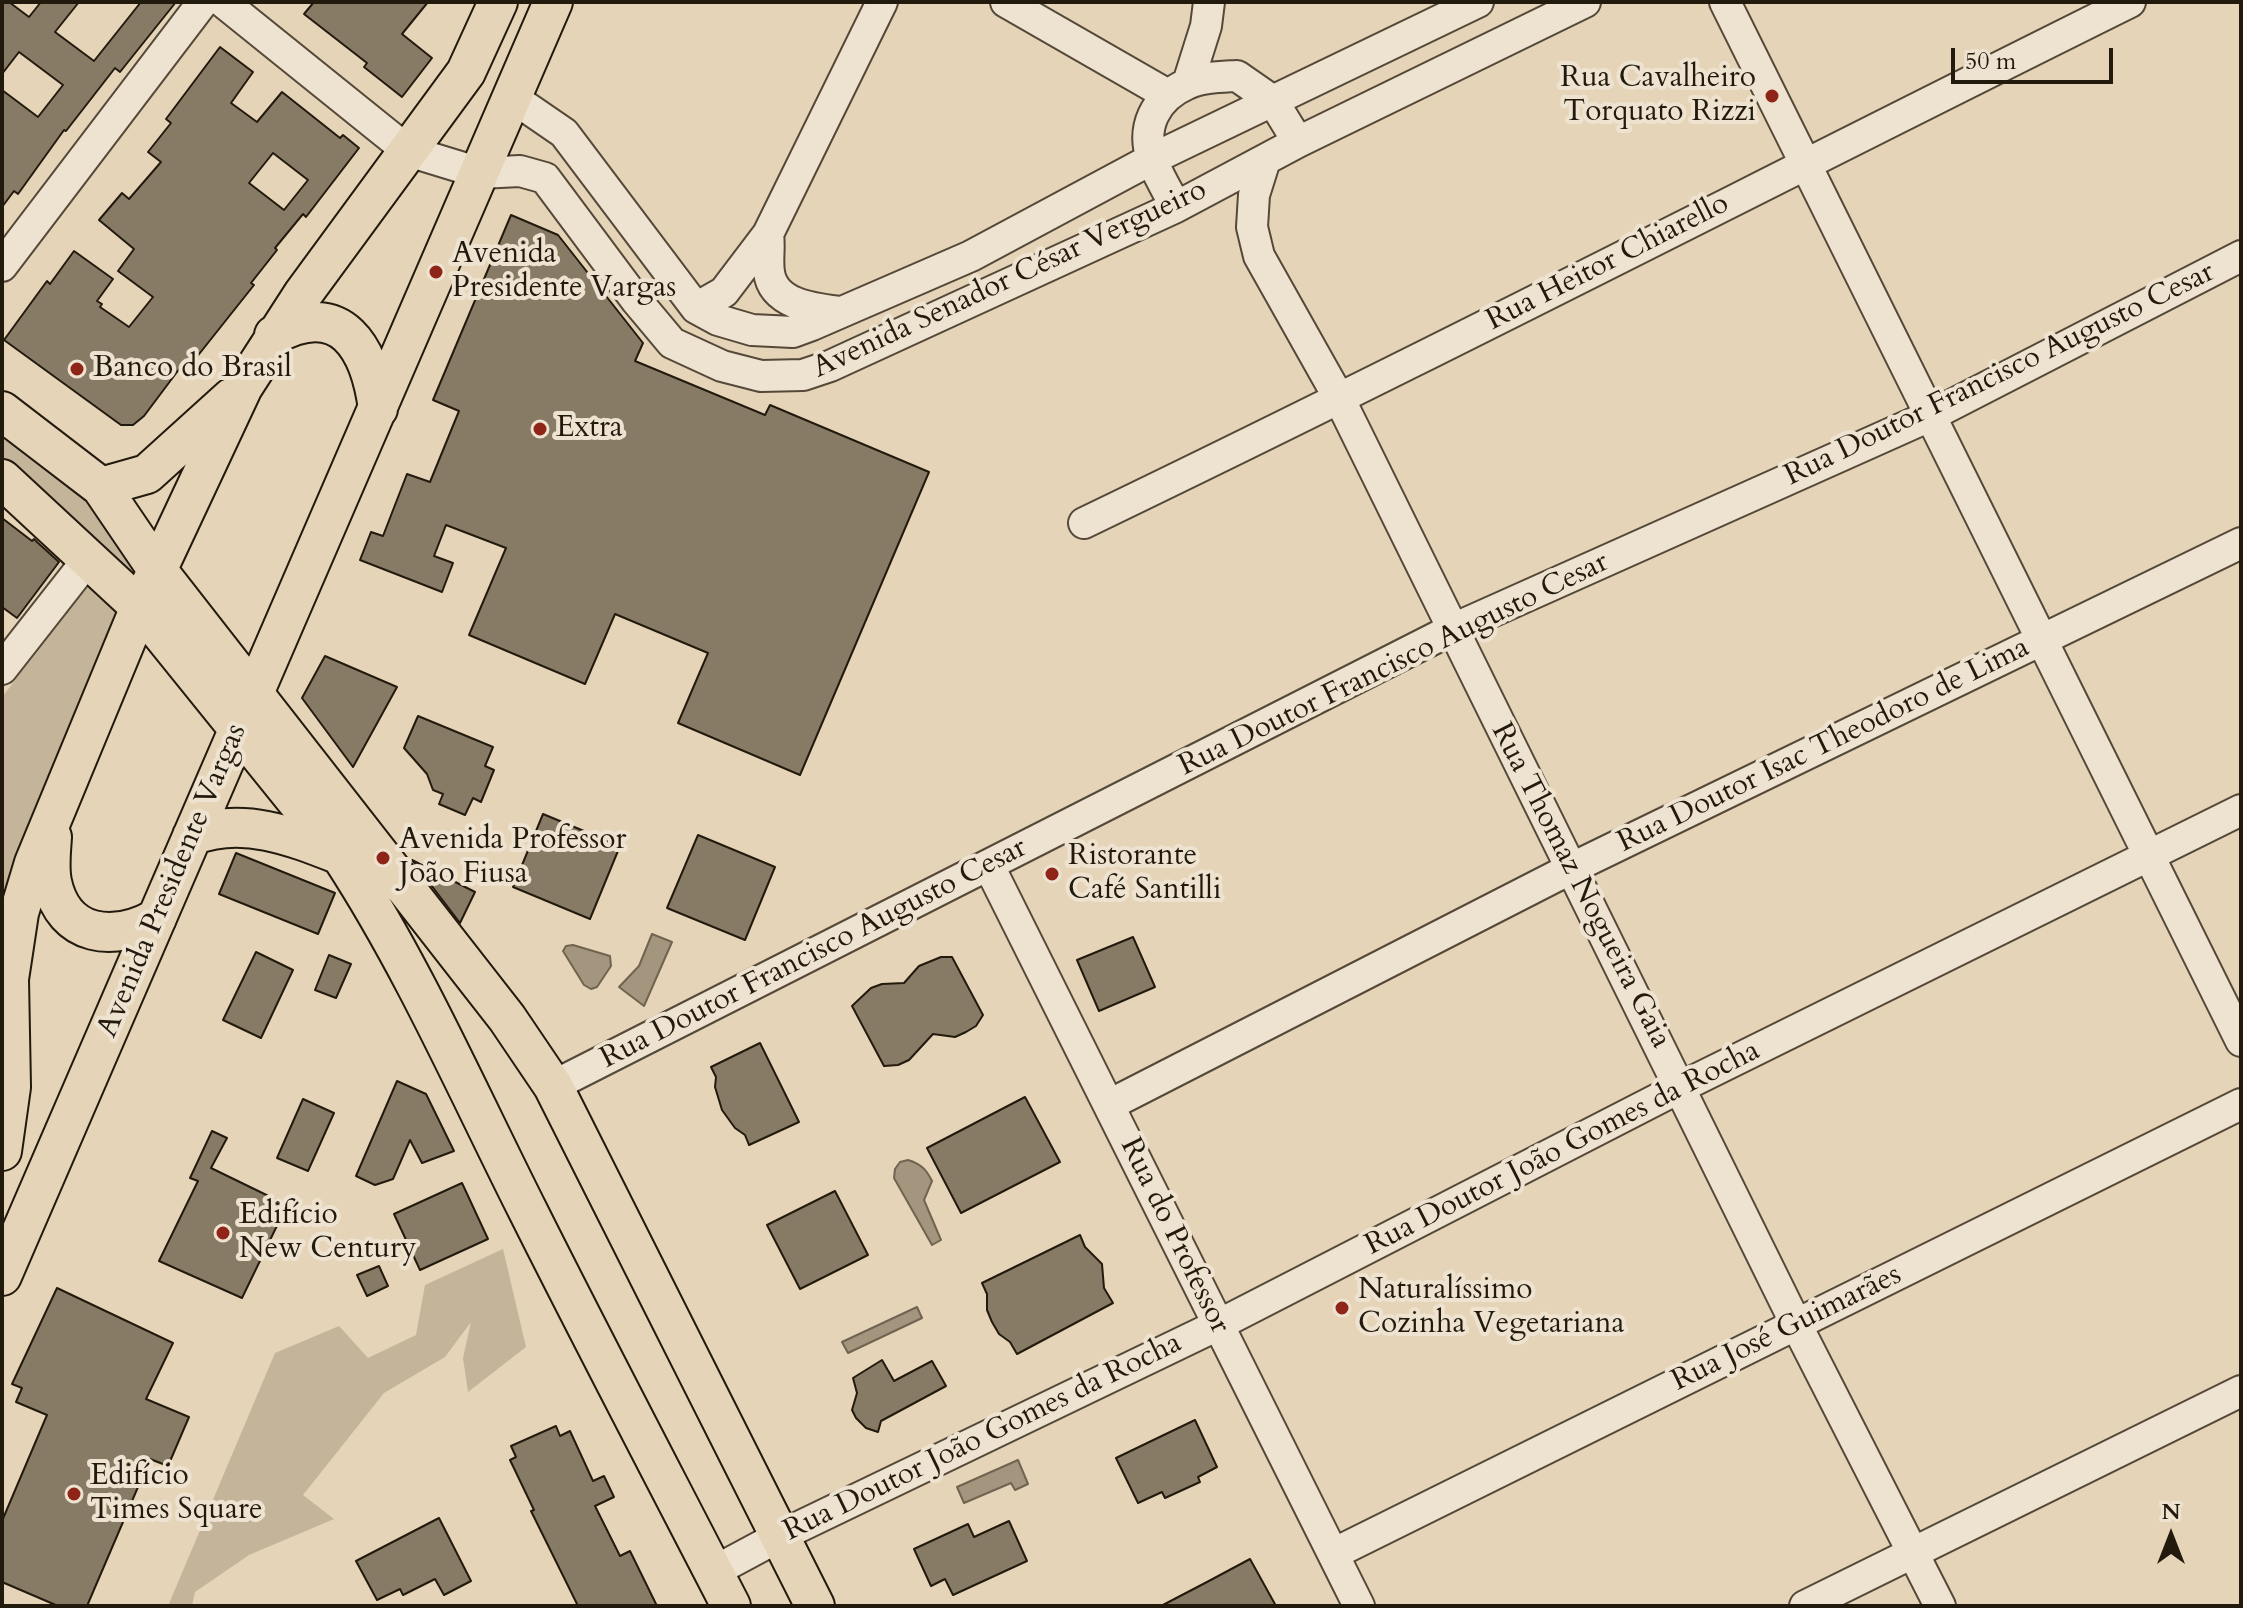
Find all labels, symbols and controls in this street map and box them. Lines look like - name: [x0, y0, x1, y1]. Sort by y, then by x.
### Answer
- scale bar: [1955, 32, 2117, 82]
- text: 50 m: [1965, 45, 2016, 78]
- place label: Rua Cavalheiro Torquato Rizzi: [1560, 61, 1756, 132]
- marker: Rua Cavalheiro Torquato Rizzi: [1763, 87, 1781, 105]
- street label: Avenida Senador César Vergueiro: [807, 173, 1213, 387]
- street label: Rua Heitor Chiarello: [1481, 186, 1735, 340]
- place label: Avenida Presidente Vargas: [452, 237, 676, 308]
- street label: Rua Doutor Francisco Augusto Cesar: [1779, 255, 2221, 495]
- marker: Avenida Presidente Vargas: [427, 263, 445, 281]
- place label: Banco do Brasil: [93, 351, 292, 387]
- marker: Banco do Brasil: [68, 360, 86, 378]
- place label: Extra: [556, 411, 623, 447]
- marker: Extra: [531, 420, 549, 438]
- street label: Rua Doutor Francisco Augusto Cesar: [1173, 545, 1615, 785]
- street label: Rua Doutor Isac Theodoro de Lima: [1612, 630, 2036, 862]
- street label: Rua Thomaz Nogueira Gaia: [1482, 717, 1678, 1055]
- street label: Avenida Presidente Vargas: [91, 719, 255, 1043]
- place label: Avenida Professor João Fiusa: [399, 823, 627, 894]
- street label: Rua Doutor Francisco Augusto Cesar: [595, 830, 1033, 1078]
- place label: Ristorante Café Santilli: [1068, 839, 1221, 910]
- marker: Avenida Professor João Fiusa: [374, 849, 392, 867]
- marker: Ristorante Café Santilli: [1043, 865, 1061, 883]
- street label: Rua Doutor João Gomes da Rocha: [1360, 1034, 1766, 1264]
- street label: Rua do Professor: [1111, 1132, 1237, 1340]
- place label: Edifício New Century: [239, 1198, 417, 1268]
- marker: Edifício New Century: [214, 1224, 232, 1242]
- street label: Rua José Guimarães: [1666, 1258, 1908, 1400]
- place label: Naturalíssimo Cozinha Vegetariana: [1358, 1273, 1624, 1344]
- marker: Naturalíssimo Cozinha Vegetariana: [1333, 1299, 1351, 1317]
- street label: Rua Doutor João Gomes da Rocha: [778, 1326, 1188, 1550]
- place label: Edifício Times Square: [90, 1459, 263, 1530]
- marker: Edifício Times Square: [65, 1485, 83, 1503]
- north arrow: [2131, 1496, 2211, 1576]
- text: N: [2161, 1497, 2181, 1527]

